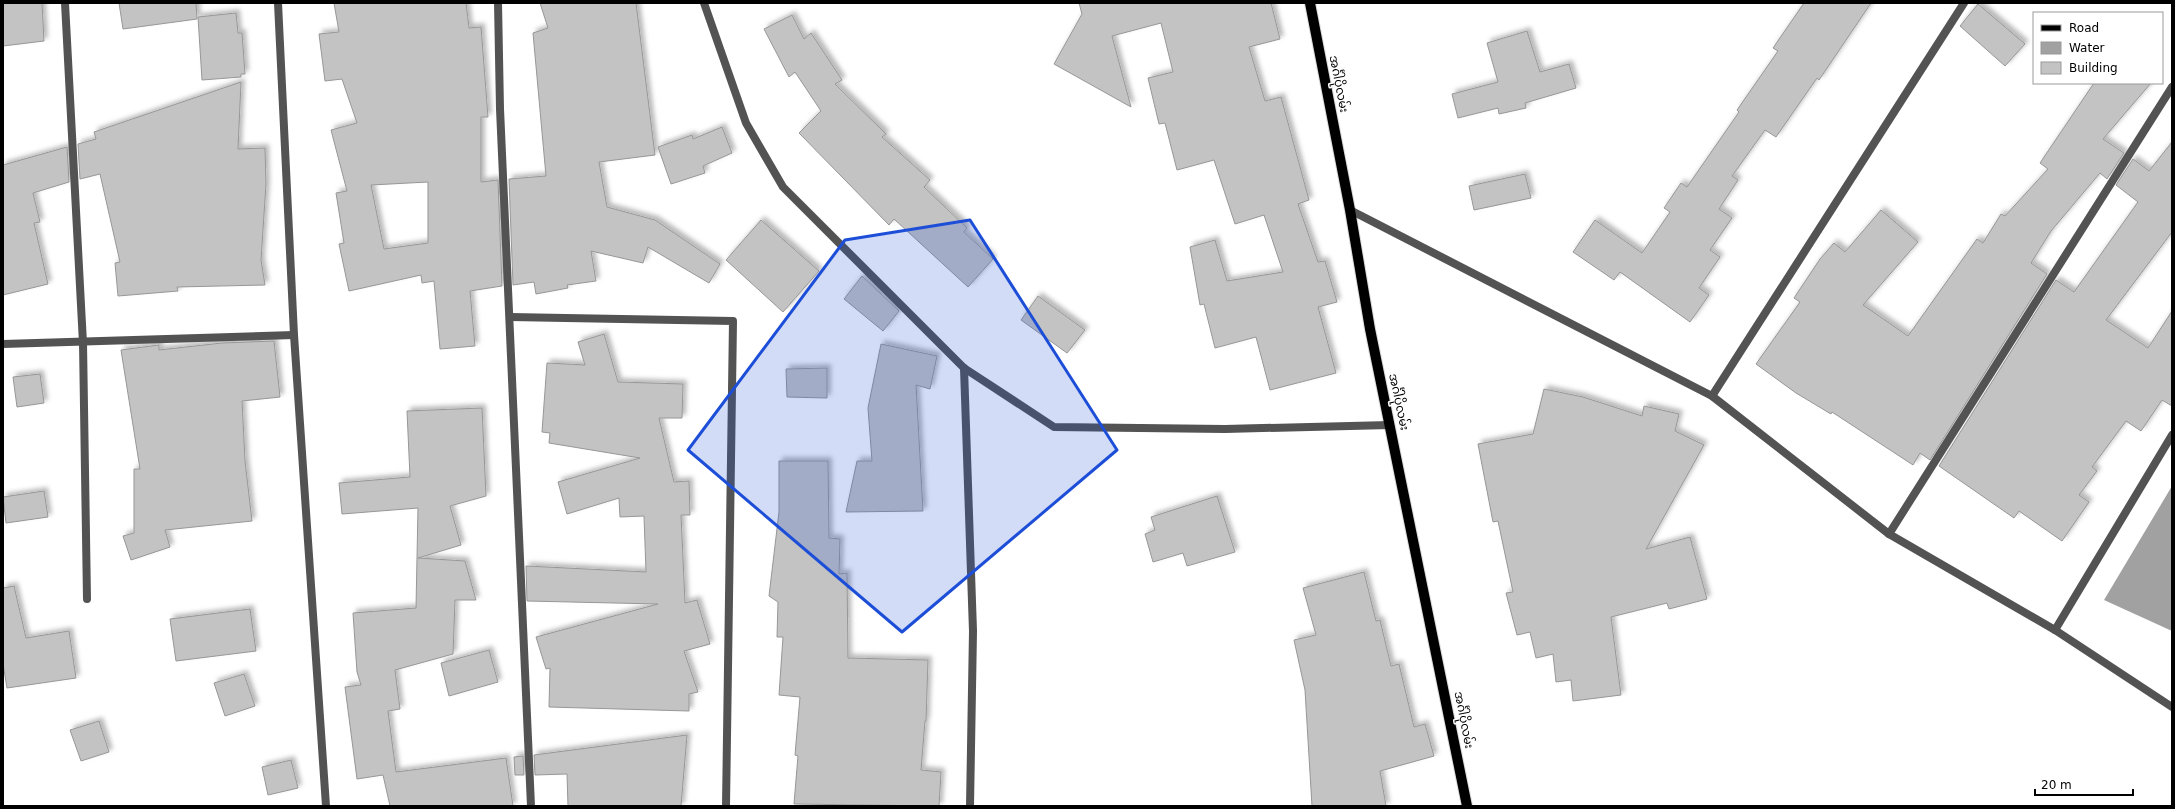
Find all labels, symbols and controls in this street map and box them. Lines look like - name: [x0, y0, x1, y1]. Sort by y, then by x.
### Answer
- legend: [2033, 12, 2163, 84]
- text: Road: [2069, 21, 2099, 35]
- text: Water: [2069, 41, 2105, 55]
- street label: အင်္ဂါပိုလမ်း: [1324, 54, 1353, 114]
- text: Building: [2069, 61, 2118, 75]
- street label: အင်္ဂါပိုလမ်း: [1383, 372, 1414, 432]
- street label: အင်္ဂါပိုလမ်း: [1449, 690, 1478, 750]
- scale bar: [2035, 771, 2133, 797]
- text: 20 m: [2041, 778, 2072, 792]

